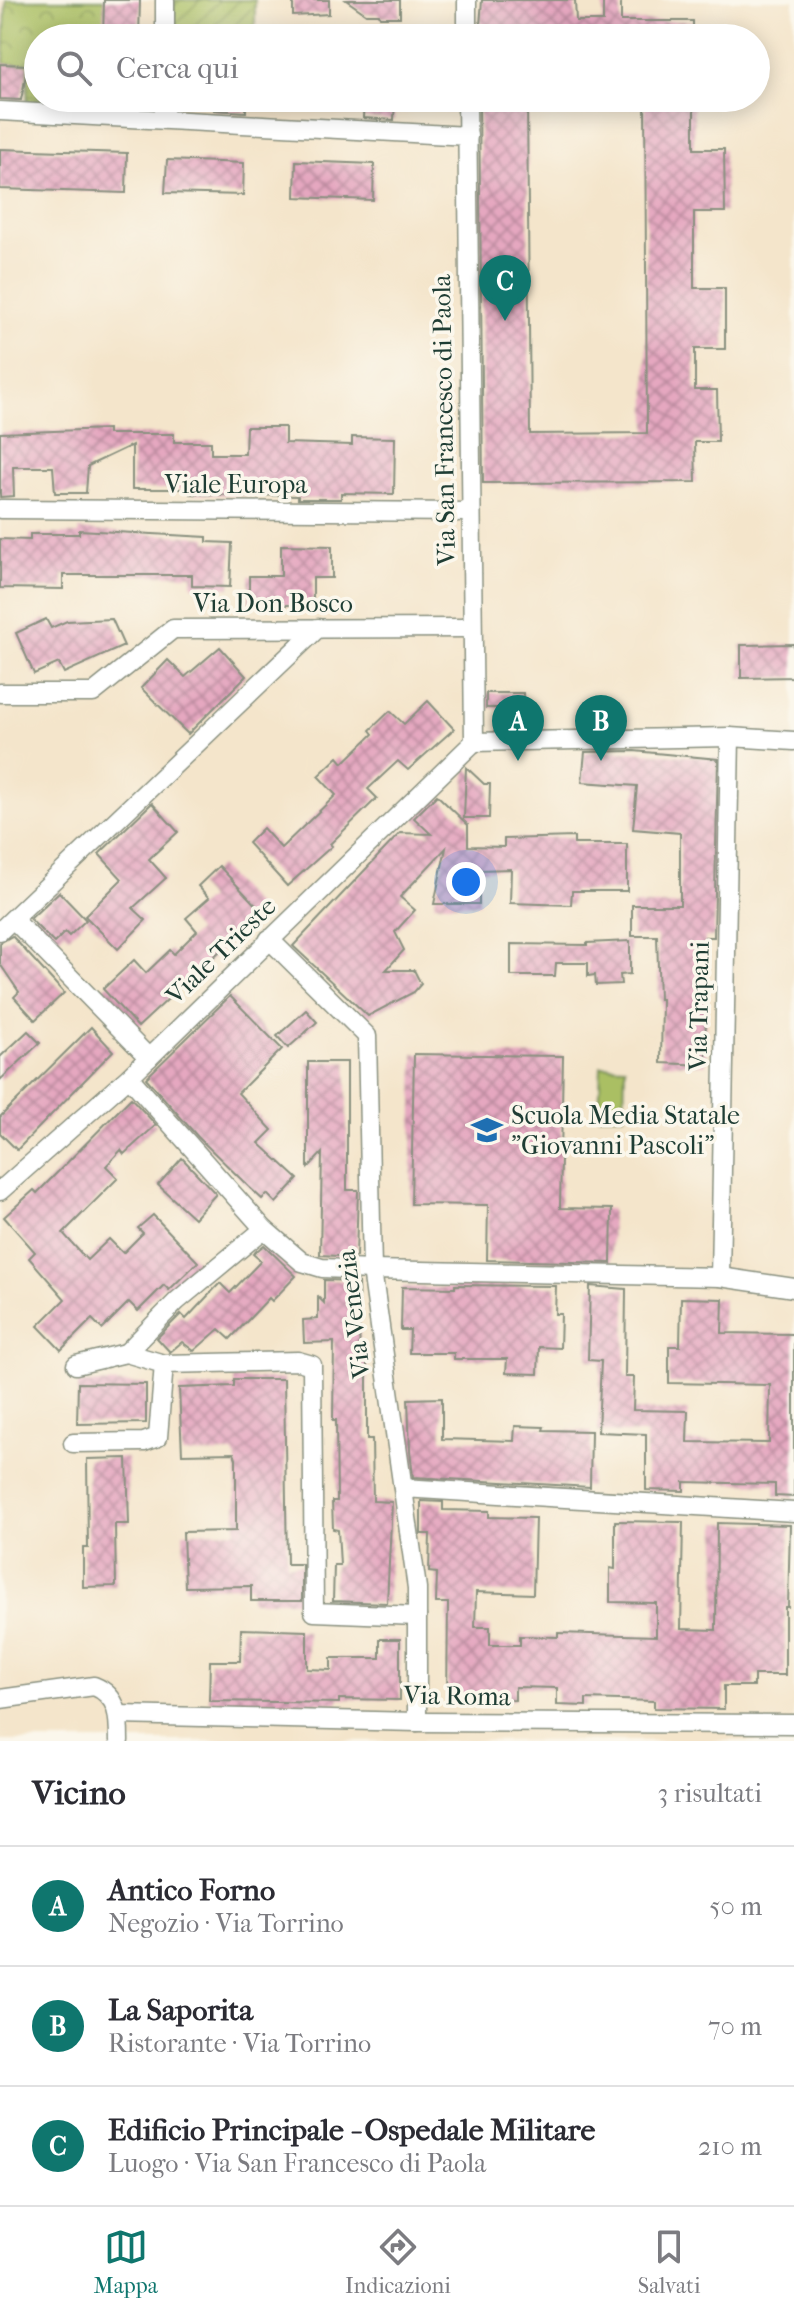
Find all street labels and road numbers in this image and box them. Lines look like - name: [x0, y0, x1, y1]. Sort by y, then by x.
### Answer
- street label: Via San Francesco di Paola: [426, 273, 462, 567]
- street label: Viale Europa: [164, 469, 308, 500]
- street label: Via Don Bosco: [192, 588, 353, 619]
- street label: Viale Trieste: [159, 891, 283, 1012]
- street label: Via Trapani: [682, 940, 716, 1072]
- street label: Via Venezia: [331, 1247, 377, 1381]
- street label: Via Roma: [402, 1680, 512, 1712]

